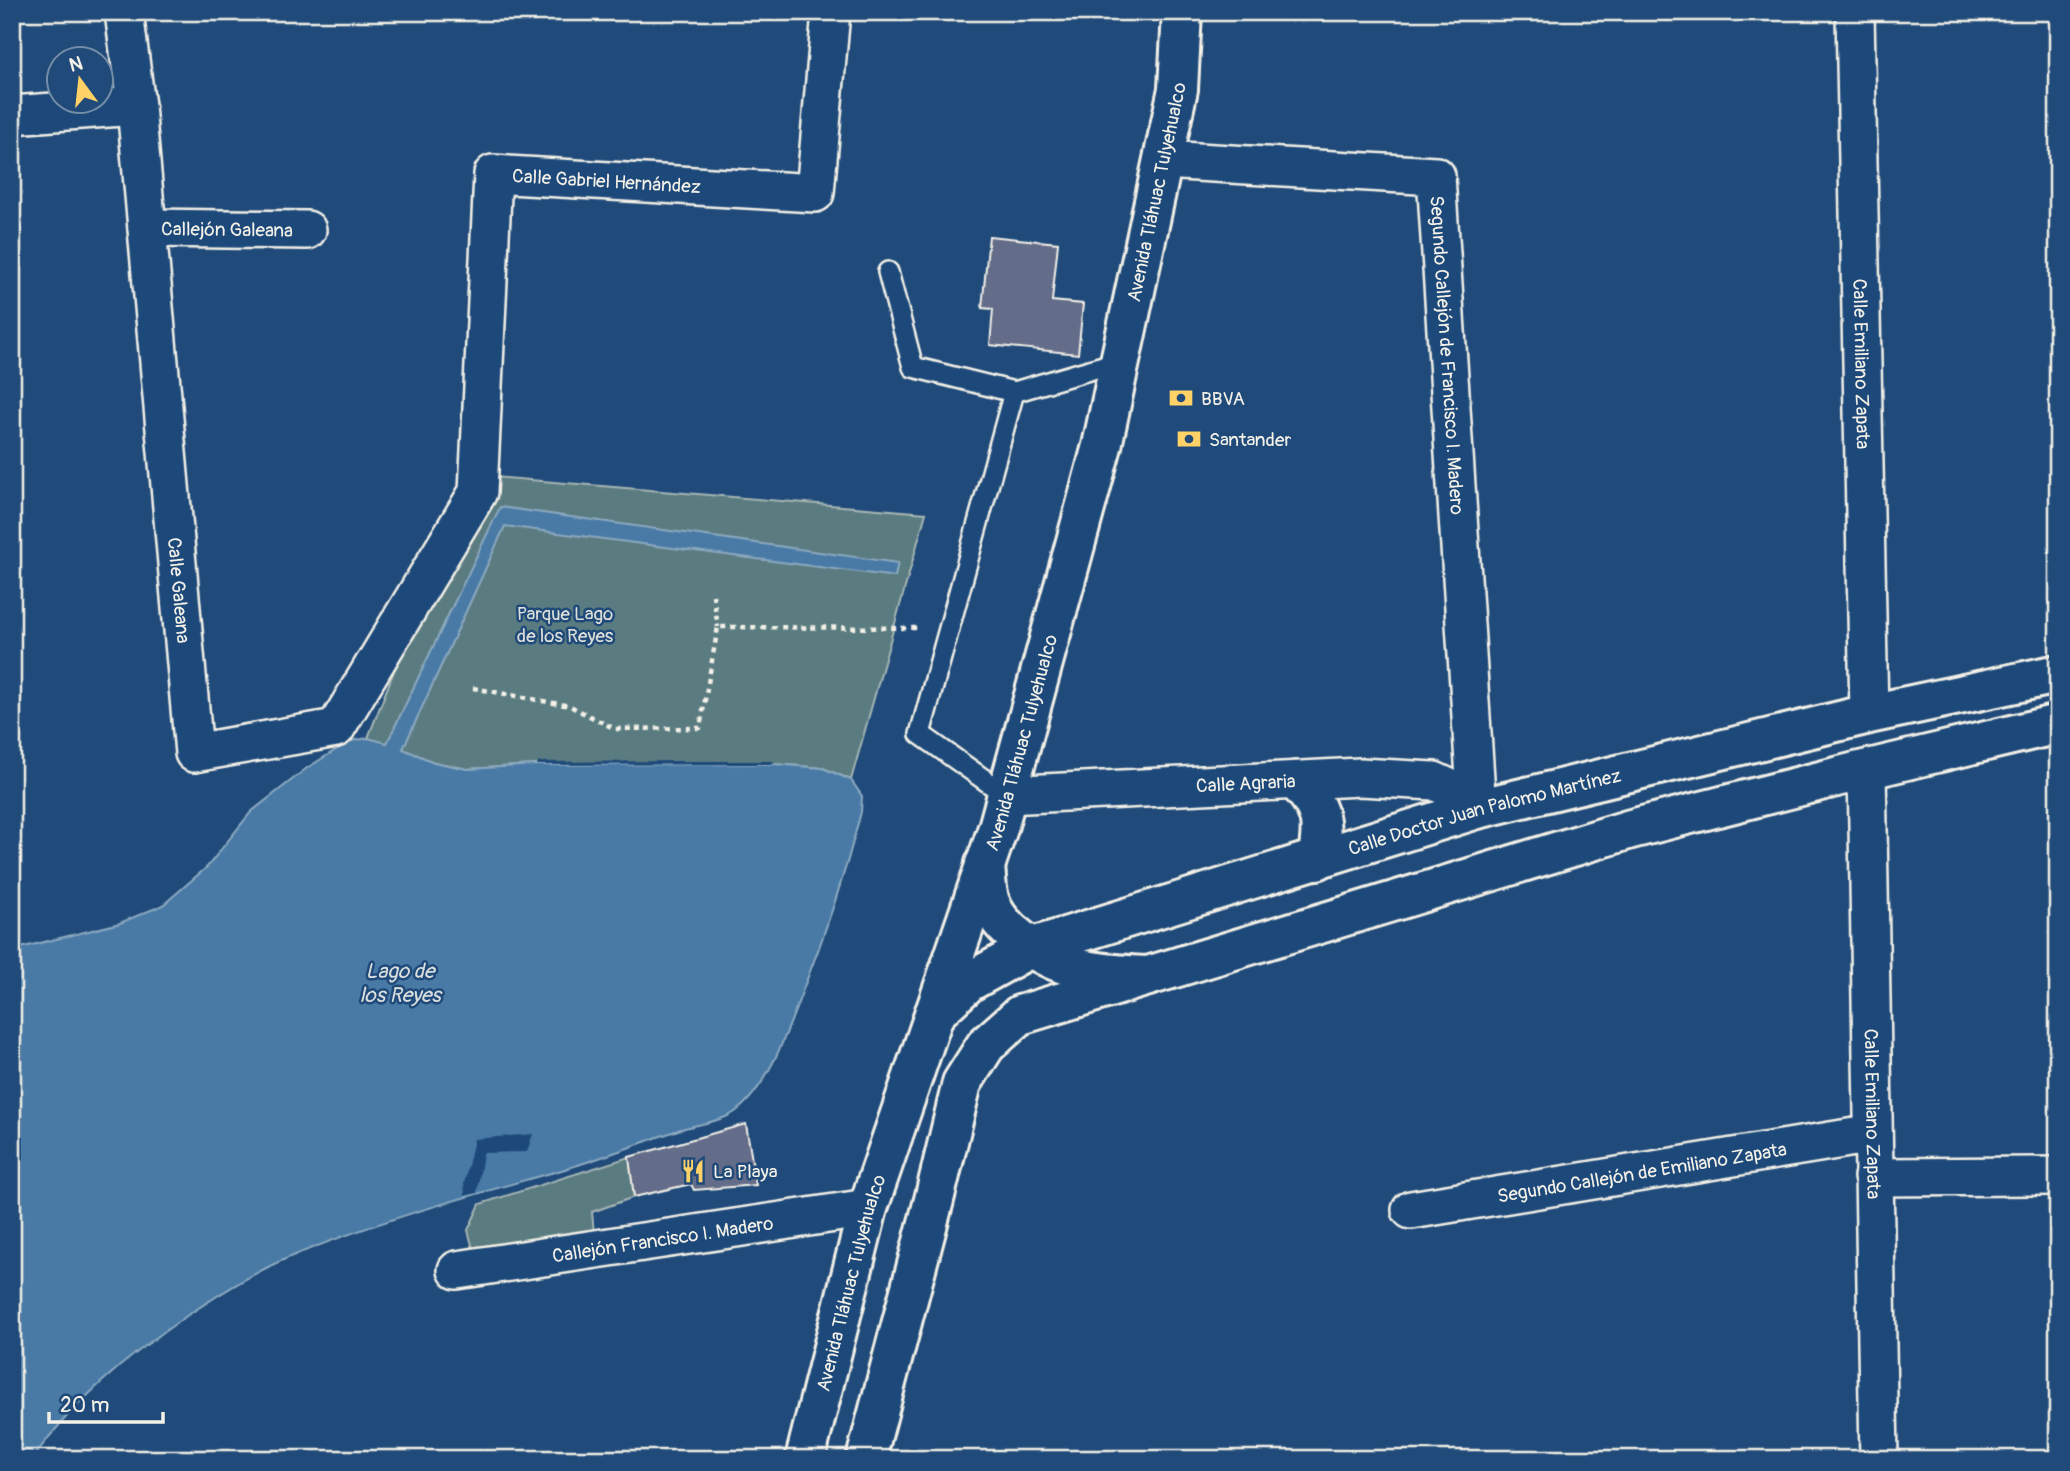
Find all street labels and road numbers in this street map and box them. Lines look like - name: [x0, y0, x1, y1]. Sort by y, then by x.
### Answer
- street label: Avenida Tláhuac Tulyehualco: [1122, 82, 1191, 304]
- street label: Calle Gabriel Hernández: [511, 164, 701, 199]
- street label: Segundo Callejón de Francisco I. Madero: [1424, 195, 1469, 516]
- street label: Callejón Galeana: [161, 217, 293, 243]
- street label: Calle Emiliano Zapata: [1847, 278, 1875, 450]
- street label: Calle Galeana: [162, 536, 195, 645]
- street label: Avenida Tláhuac Tulyehualco: [980, 632, 1063, 854]
- street label: Calle Doctor Juan Palomo Martínez: [1345, 764, 1624, 861]
- street label: Calle Agraria: [1195, 769, 1296, 798]
- street label: Calle Emiliano Zapata: [1859, 1029, 1885, 1200]
- street label: Segundo Callejón de Emiliano Zapata: [1496, 1137, 1789, 1209]
- street label: Avenida Tláhuac Tulyehualco: [811, 1171, 892, 1394]
- street label: Callejón Francisco I. Madero: [551, 1211, 775, 1268]

